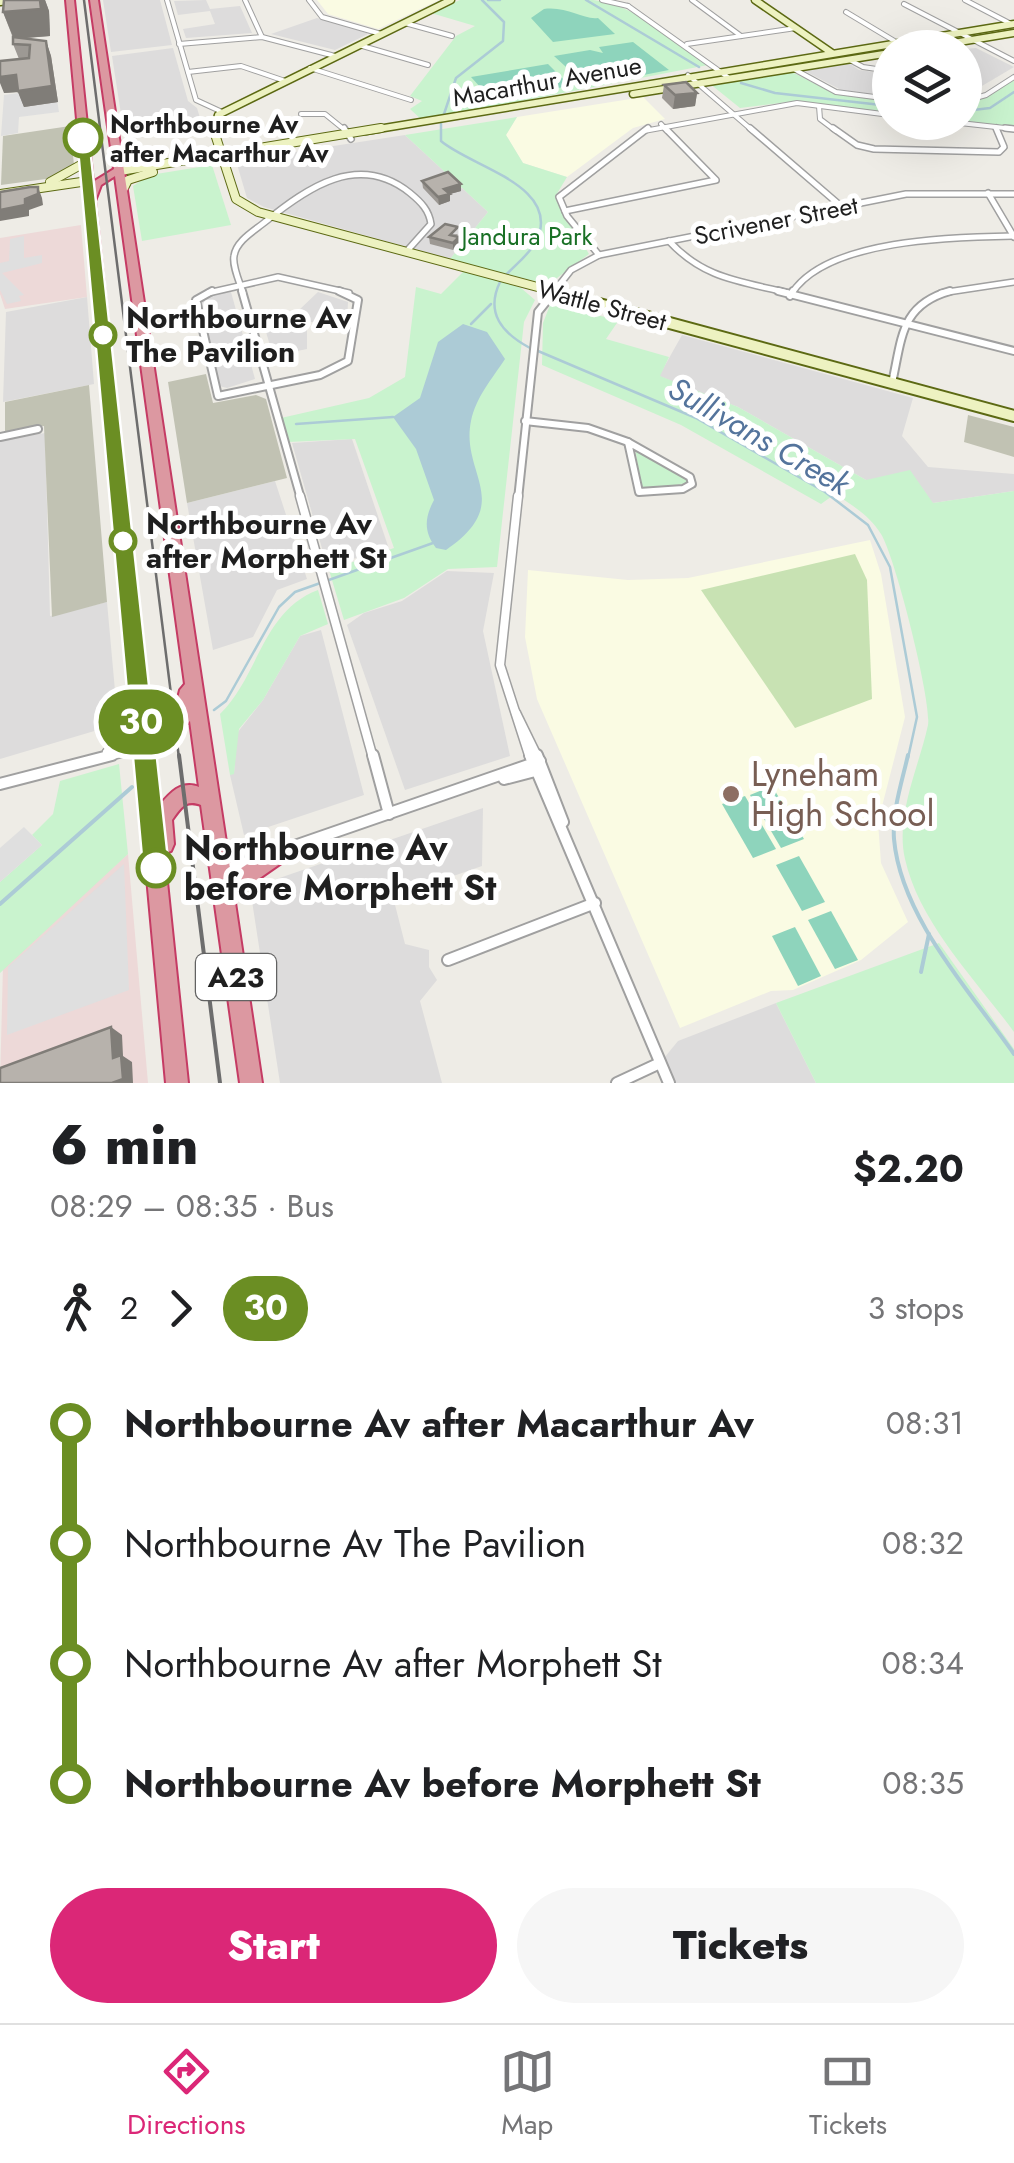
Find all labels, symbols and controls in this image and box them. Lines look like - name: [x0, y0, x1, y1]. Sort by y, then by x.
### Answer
- map controls: [872, 30, 982, 140]
- button: layers: [872, 30, 982, 140]
- street label: Macarthur Avenue: [450, 47, 644, 115]
- place label: Northbourne Av after Macarthur Av: [110, 106, 329, 171]
- marker: Northbourne Av after Macarthur Av: [64, 119, 102, 157]
- street label: Scrivener Street: [691, 186, 861, 254]
- park label: Jandura Park: [458, 218, 593, 254]
- street label: Wattle Street: [534, 271, 670, 339]
- place label: Northbourne Av The Pavilion: [126, 296, 352, 373]
- marker: Northbourne Av The Pavilion: [90, 322, 116, 348]
- water label: Sullivans Creek: [660, 365, 859, 507]
- place label: Northbourne Av after Morphett St: [146, 502, 387, 579]
- marker: Northbourne Av after Morphett St: [110, 528, 136, 554]
- line badge: 30: [96, 690, 186, 754]
- text: 30: [119, 697, 163, 747]
- place label: Lyneham High School: [751, 749, 935, 839]
- marker: Lyneham High School: [720, 783, 742, 805]
- place label: Northbourne Av before Morphett St: [184, 823, 496, 913]
- marker: Northbourne Av before Morphett St: [137, 849, 175, 887]
- road number: A23: [196, 954, 276, 1000]
- text: 6 min: [50, 1105, 199, 1185]
- text: $2.20: [853, 1141, 964, 1196]
- text: 08:29 – 08:35 · Bus: [50, 1183, 334, 1229]
- icon: walk: [50, 1281, 105, 1336]
- icon: forward: [153, 1281, 208, 1336]
- text: 30: [243, 1283, 288, 1333]
- text: 2: [120, 1285, 138, 1331]
- text: 3 stops: [868, 1285, 964, 1331]
- text: Northbourne Av after Macarthur Av: [124, 1396, 754, 1451]
- text: 08:31: [886, 1400, 964, 1446]
- text: Northbourne Av The Pavilion: [124, 1516, 586, 1571]
- text: 08:32: [882, 1520, 964, 1566]
- text: Northbourne Av after Morphett St: [124, 1636, 662, 1691]
- text: 08:34: [882, 1640, 964, 1686]
- text: Northbourne Av before Morphett St: [124, 1756, 761, 1811]
- text: 08:35: [882, 1760, 964, 1806]
- button: Start: [50, 1888, 497, 2003]
- button: Tickets: [517, 1888, 964, 2003]
- tab: Directions: [127, 2044, 246, 2145]
- tab: Map: [500, 2044, 555, 2145]
- tab: Tickets: [809, 2044, 887, 2145]

